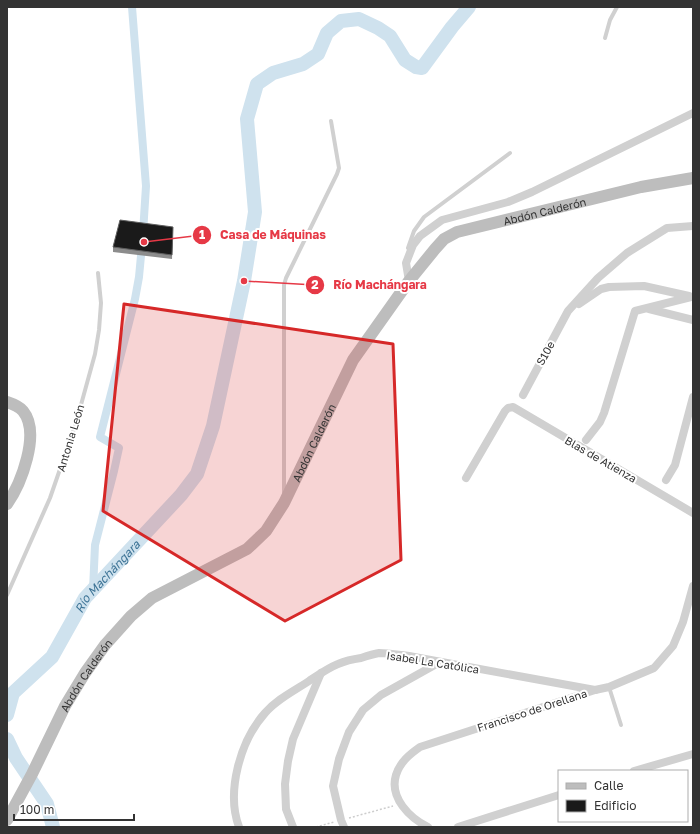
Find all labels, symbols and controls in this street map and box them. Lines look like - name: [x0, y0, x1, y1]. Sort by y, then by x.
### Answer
- street label: Abdón Calderón: [502, 194, 587, 227]
- callout: Casa de Máquinas: [192, 223, 334, 247]
- text: 1: [199, 227, 205, 242]
- text: Casa de Máquinas: [220, 227, 326, 242]
- callout: Río Machángara: [305, 273, 434, 297]
- text: 2: [311, 277, 319, 292]
- text: Río Machángara: [333, 277, 427, 292]
- street label: S10e: [533, 339, 557, 367]
- street label: Abdón Calderón: [289, 402, 337, 484]
- street label: Antonia León: [54, 403, 86, 473]
- street label: Blas de Atienza: [563, 433, 639, 485]
- water label: Río Machángara: [71, 536, 144, 615]
- street label: Abdón Calderón: [57, 636, 114, 714]
- street label: Isabel La Católica: [386, 648, 480, 676]
- street label: Francisco de Orellana: [475, 686, 589, 734]
- legend: [558, 770, 688, 822]
- text: Calle: [594, 778, 624, 793]
- scale bar: [14, 796, 134, 822]
- text: Edificio: [594, 798, 636, 813]
- text: 100 m: [20, 802, 54, 817]

